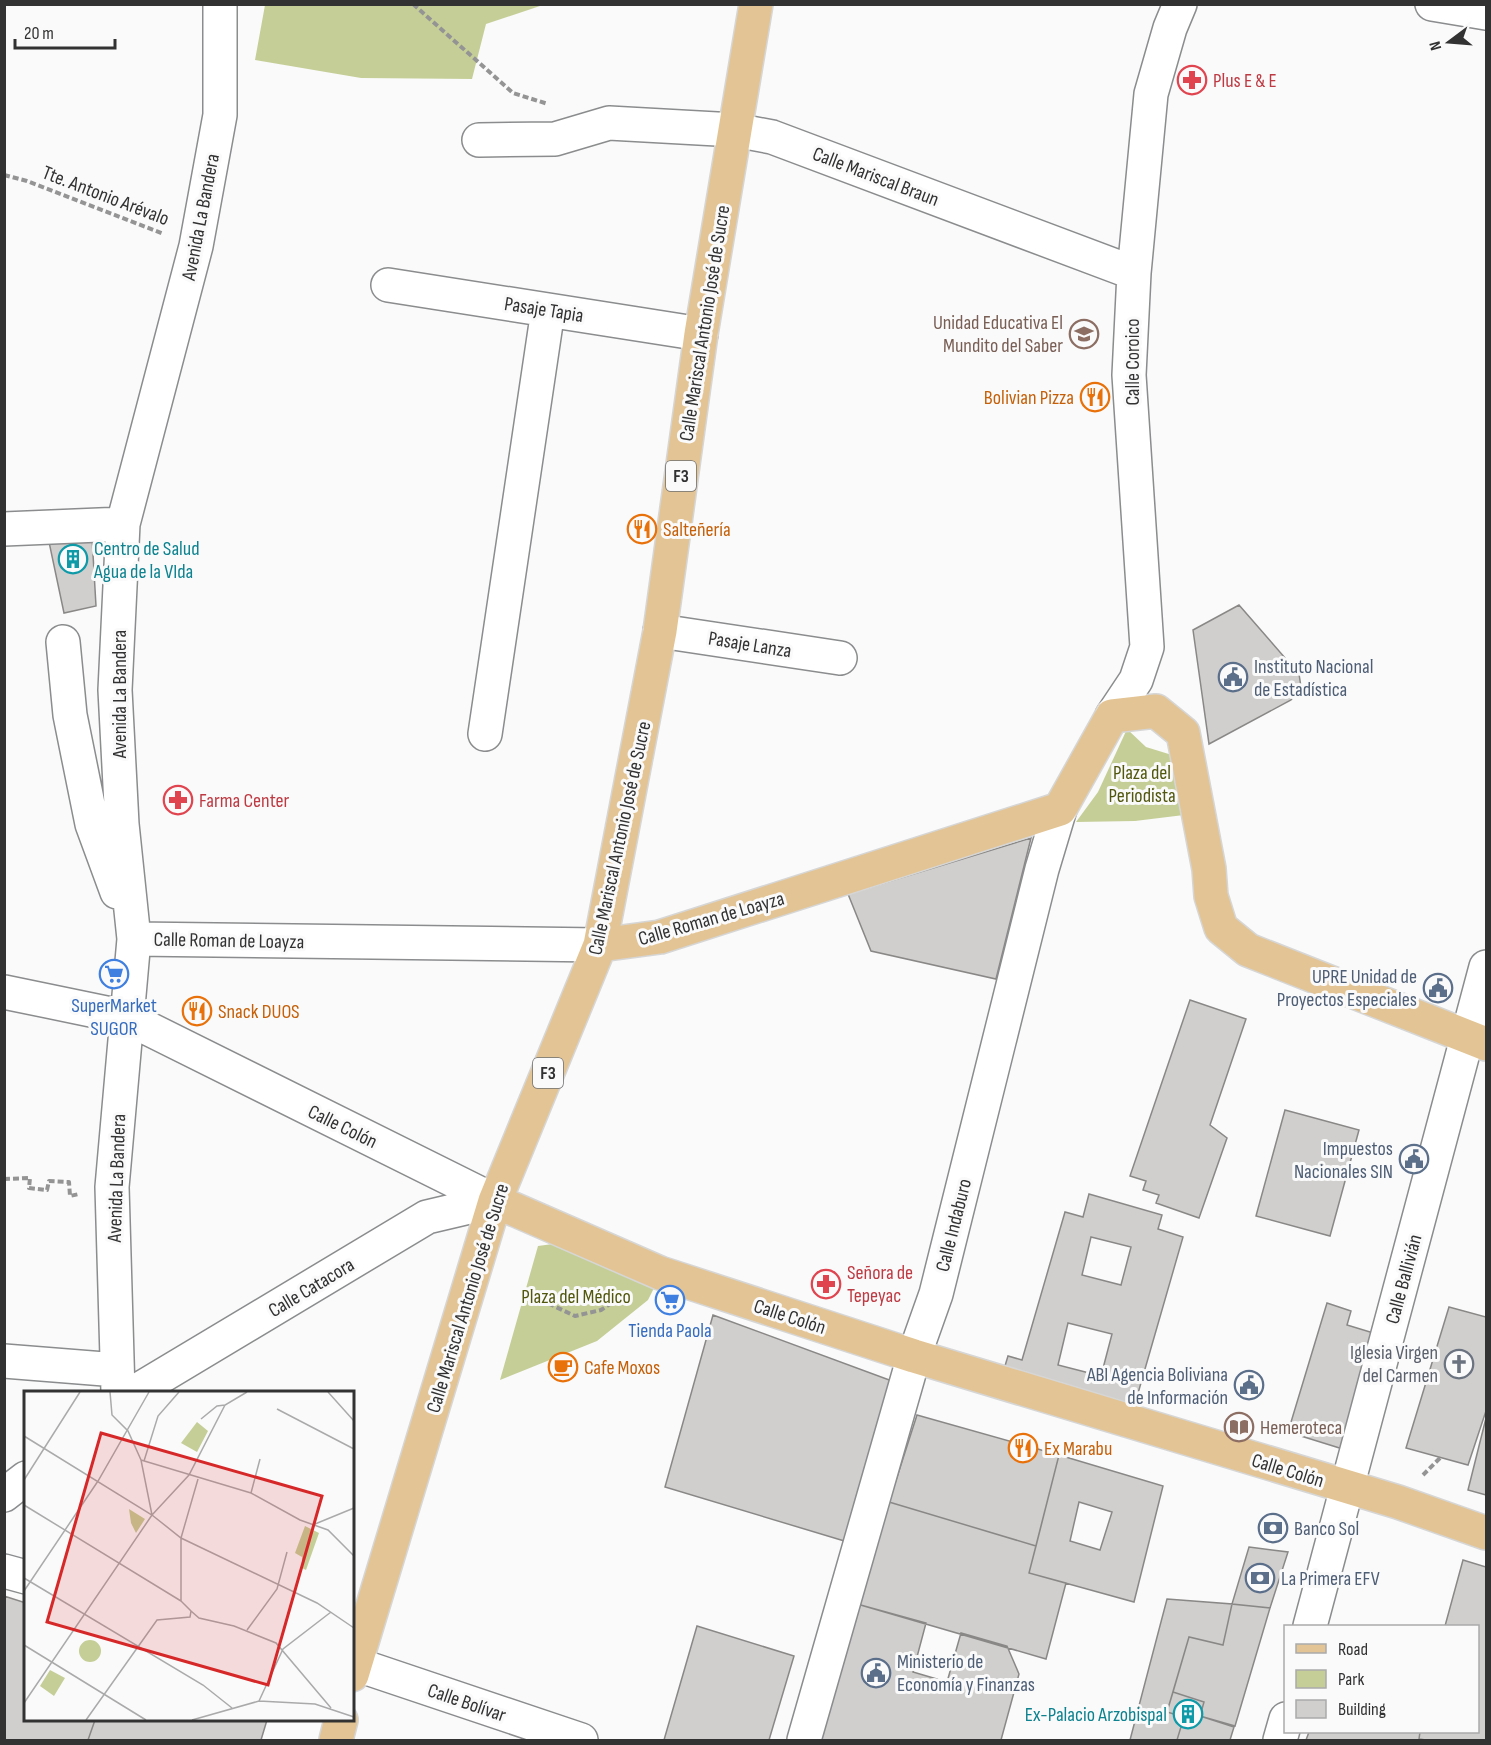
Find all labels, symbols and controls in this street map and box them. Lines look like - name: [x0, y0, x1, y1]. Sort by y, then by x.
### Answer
- scale bar: [15, 12, 116, 50]
- north arrow: [1419, 12, 1479, 72]
- text: 20 m: [24, 23, 54, 44]
- text: N: [1426, 39, 1446, 52]
- pharmacy icon: Plus E & E: [1176, 64, 1208, 96]
- place label: Plus E & E: [1213, 69, 1277, 93]
- street label: Calle Mariscal Braun: [809, 142, 942, 212]
- street label: Avenida La Bandera: [177, 152, 225, 284]
- street label: Tte. Antonio Arévalo: [39, 161, 172, 231]
- street label: Calle Mariscal Antonio José de Sucre: [674, 203, 735, 443]
- street label: Pasaje Tapia: [503, 292, 585, 328]
- place label: Unidad Educativa El Mundito del Saber: [933, 311, 1063, 358]
- school or university icon: Unidad Educativa El Mundito del Saber: [1068, 318, 1100, 350]
- street label: Calle Coroico: [1121, 318, 1145, 406]
- restaurant icon: Bolivian Pizza: [1079, 381, 1111, 413]
- place label: Bolivian Pizza: [984, 386, 1074, 410]
- road number: F3: [666, 461, 696, 491]
- restaurant icon: Salteñería: [626, 513, 658, 545]
- place label: Salteñería: [663, 518, 731, 542]
- place label: Centro de Salud Agua de la VIda: [93, 537, 200, 584]
- building icon: Centro de Salud Agua de la VIda: [57, 543, 89, 575]
- street label: Pasaje Lanza: [706, 627, 793, 663]
- street label: Avenida La Bandera: [108, 630, 132, 759]
- place label: Instituto Nacional de Estadística: [1254, 655, 1373, 702]
- public building icon: Instituto Nacional de Estadística: [1217, 661, 1249, 693]
- street label: Calle Mariscal Antonio José de Sucre: [583, 719, 657, 957]
- park label: Plaza del Periodista: [1108, 761, 1176, 808]
- pharmacy icon: Farma Center: [162, 784, 194, 816]
- place label: Farma Center: [199, 789, 290, 813]
- street label: Calle Roman de Loayza: [636, 887, 787, 951]
- street label: Calle Roman de Loayza: [153, 928, 304, 954]
- supermarket icon: SuperMarket SUGOR: [98, 958, 130, 990]
- place label: UPRE Unidad de Proyectos Especiales: [1277, 965, 1417, 1012]
- public building icon: UPRE Unidad de Proyectos Especiales: [1422, 972, 1454, 1004]
- place label: SuperMarket SUGOR: [71, 994, 157, 1041]
- restaurant icon: Snack DUOS: [181, 995, 213, 1027]
- place label: Snack DUOS: [218, 1000, 300, 1024]
- road number: F3: [533, 1058, 563, 1088]
- street label: Calle Colón: [304, 1100, 381, 1154]
- street label: Avenida La Bandera: [103, 1113, 131, 1244]
- place label: Impuestos Nacionales SIN: [1294, 1137, 1393, 1184]
- public building icon: Impuestos Nacionales SIN: [1398, 1143, 1430, 1175]
- street label: Calle Indaburo: [931, 1176, 977, 1274]
- street label: Calle Mariscal Antonio José de Sucre: [422, 1181, 514, 1416]
- street label: Calle Ballivián: [1381, 1232, 1427, 1327]
- street label: Calle Catacora: [264, 1253, 359, 1323]
- place label: Señora de Tepeyac: [847, 1261, 913, 1308]
- pharmacy icon: Señora de Tepeyac: [810, 1268, 842, 1300]
- supermarket icon: Tienda Paola: [654, 1284, 686, 1316]
- park label: Plaza del Médico: [521, 1285, 631, 1309]
- street label: Calle Colón: [751, 1294, 829, 1340]
- place label: Tienda Paola: [628, 1319, 712, 1343]
- place label: Iglesia Virgen del Carmen: [1350, 1341, 1438, 1388]
- church icon: Iglesia Virgen del Carmen: [1443, 1348, 1475, 1380]
- cafe icon: Cafe Moxos: [547, 1351, 579, 1383]
- place label: Cafe Moxos: [584, 1356, 660, 1380]
- place label: ABI Agencia Boliviana de Información: [1086, 1363, 1228, 1410]
- public building icon: ABI Agencia Boliviana de Información: [1233, 1369, 1265, 1401]
- inset map: [24, 1391, 354, 1721]
- library icon: Hemeroteca: [1223, 1411, 1255, 1443]
- place label: Hemeroteca: [1260, 1416, 1342, 1440]
- restaurant icon: Ex Marabu: [1007, 1432, 1039, 1464]
- place label: Ex Marabu: [1044, 1437, 1112, 1461]
- street label: Calle Colón: [1249, 1449, 1327, 1493]
- bank icon: Banco Sol: [1257, 1512, 1289, 1544]
- place label: Banco Sol: [1294, 1517, 1359, 1541]
- bank icon: La Primera EFV: [1244, 1562, 1276, 1594]
- place label: La Primera EFV: [1281, 1567, 1380, 1591]
- legend: [1284, 1625, 1479, 1733]
- text: Road: [1338, 1639, 1368, 1660]
- place label: Ministerio de Economía y Finanzas: [897, 1650, 1035, 1697]
- public building icon: Ministerio de Economía y Finanzas: [860, 1657, 892, 1689]
- text: Park: [1338, 1669, 1364, 1690]
- street label: Calle Bolívar: [424, 1678, 509, 1728]
- building icon: Ex-Palacio Arzobispal: [1172, 1698, 1204, 1730]
- text: Building: [1338, 1699, 1386, 1720]
- place label: Ex-Palacio Arzobispal: [1025, 1703, 1167, 1727]

